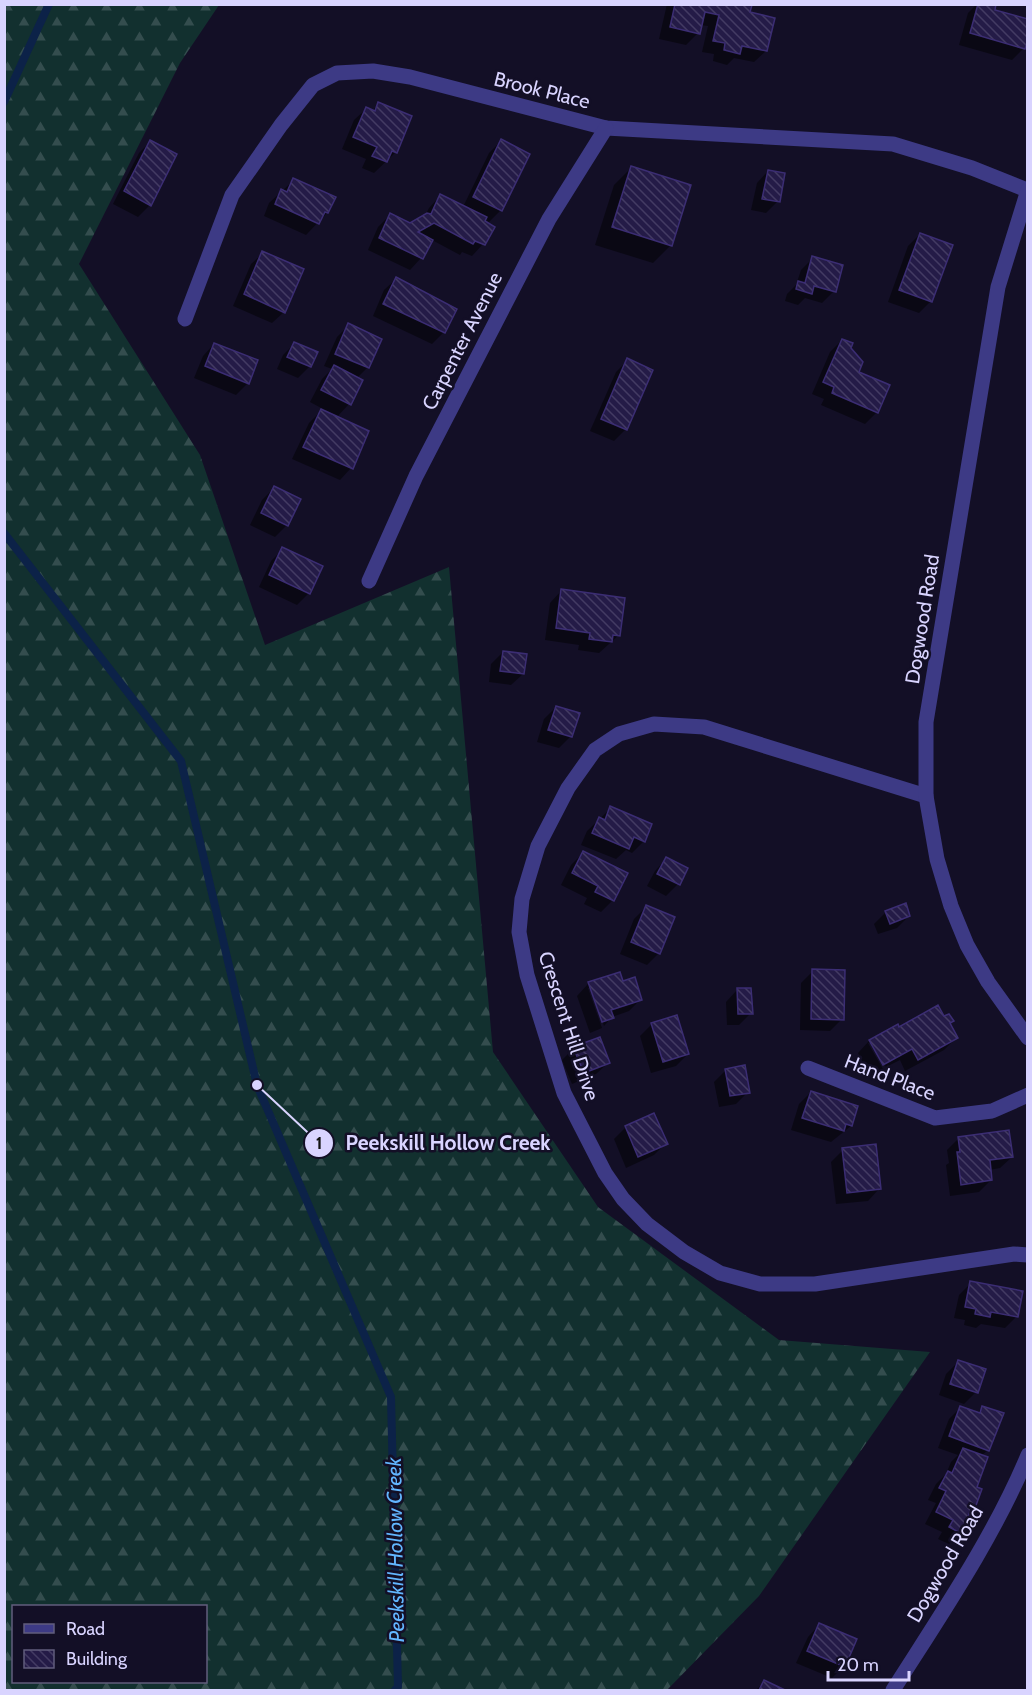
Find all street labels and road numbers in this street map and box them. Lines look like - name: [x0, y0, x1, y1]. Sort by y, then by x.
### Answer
- street label: Brook Place: [491, 66, 593, 114]
- street label: Carpenter Avenue: [417, 268, 507, 414]
- street label: Dogwood Road: [900, 553, 944, 685]
- street label: Crescent Hill Drive: [534, 948, 604, 1104]
- street label: Hand Place: [841, 1049, 939, 1105]
- street label: Dogwood Road: [902, 1501, 988, 1627]

